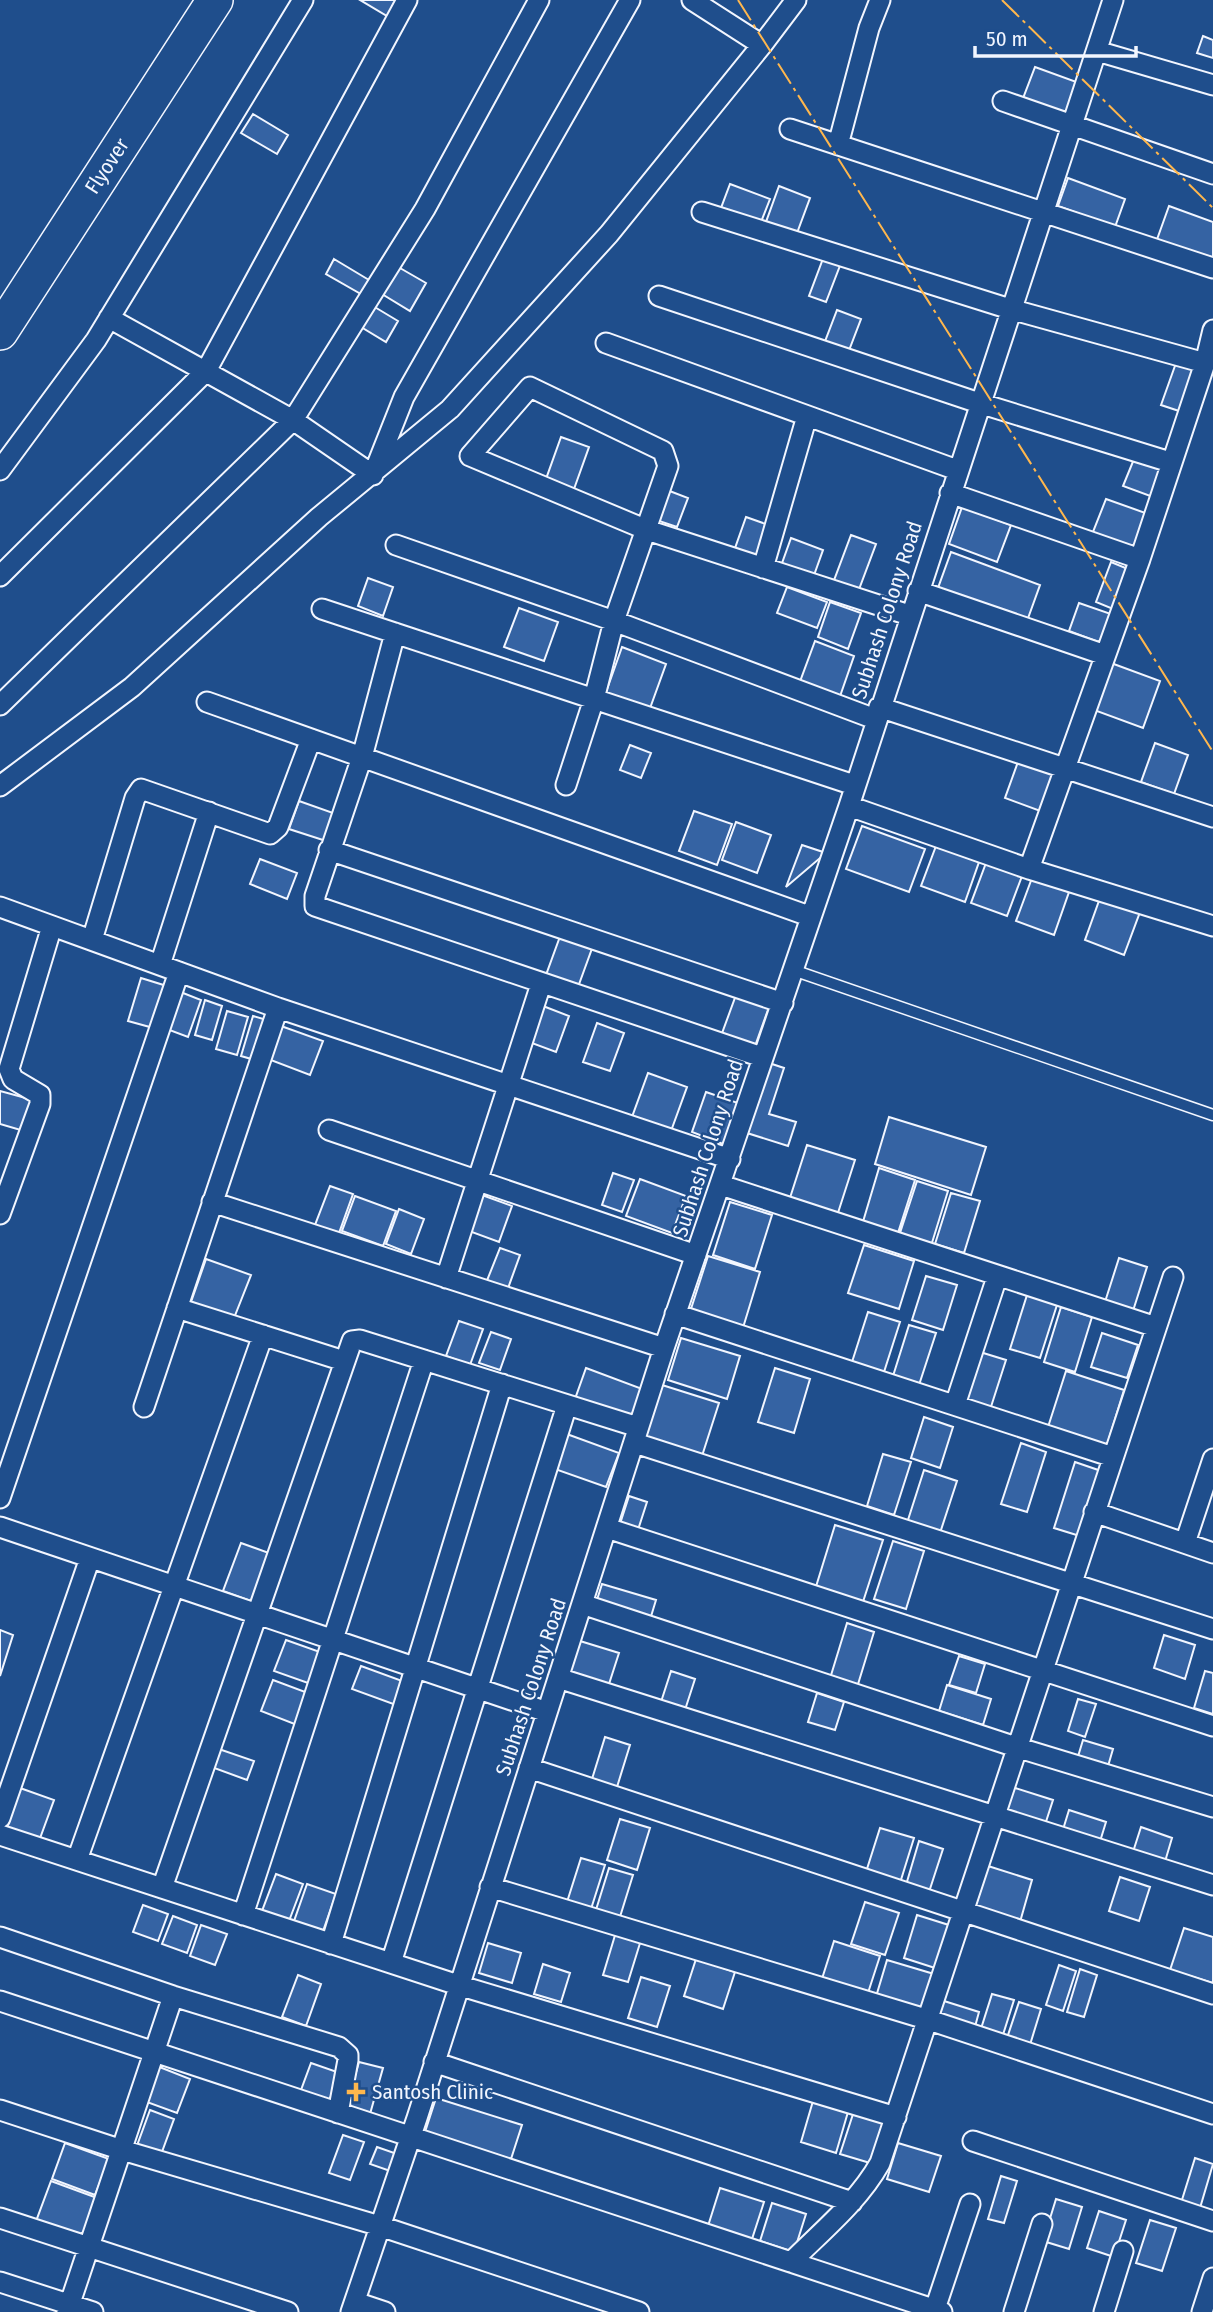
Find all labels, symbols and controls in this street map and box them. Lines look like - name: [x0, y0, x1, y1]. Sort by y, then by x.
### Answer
- scale bar: [975, 14, 1136, 58]
- text: 50 m: [986, 26, 1028, 52]
- street label: Flyover: [79, 133, 135, 199]
- street label: Subhash Colony Road: [846, 518, 928, 702]
- street label: Subhash Colony Road: [667, 1056, 749, 1240]
- street label: Subhash Colony Road: [490, 1595, 572, 1779]
- place label: Santosh Clinic: [372, 2079, 493, 2105]
- marker: Santosh Clinic: [346, 2082, 366, 2102]

